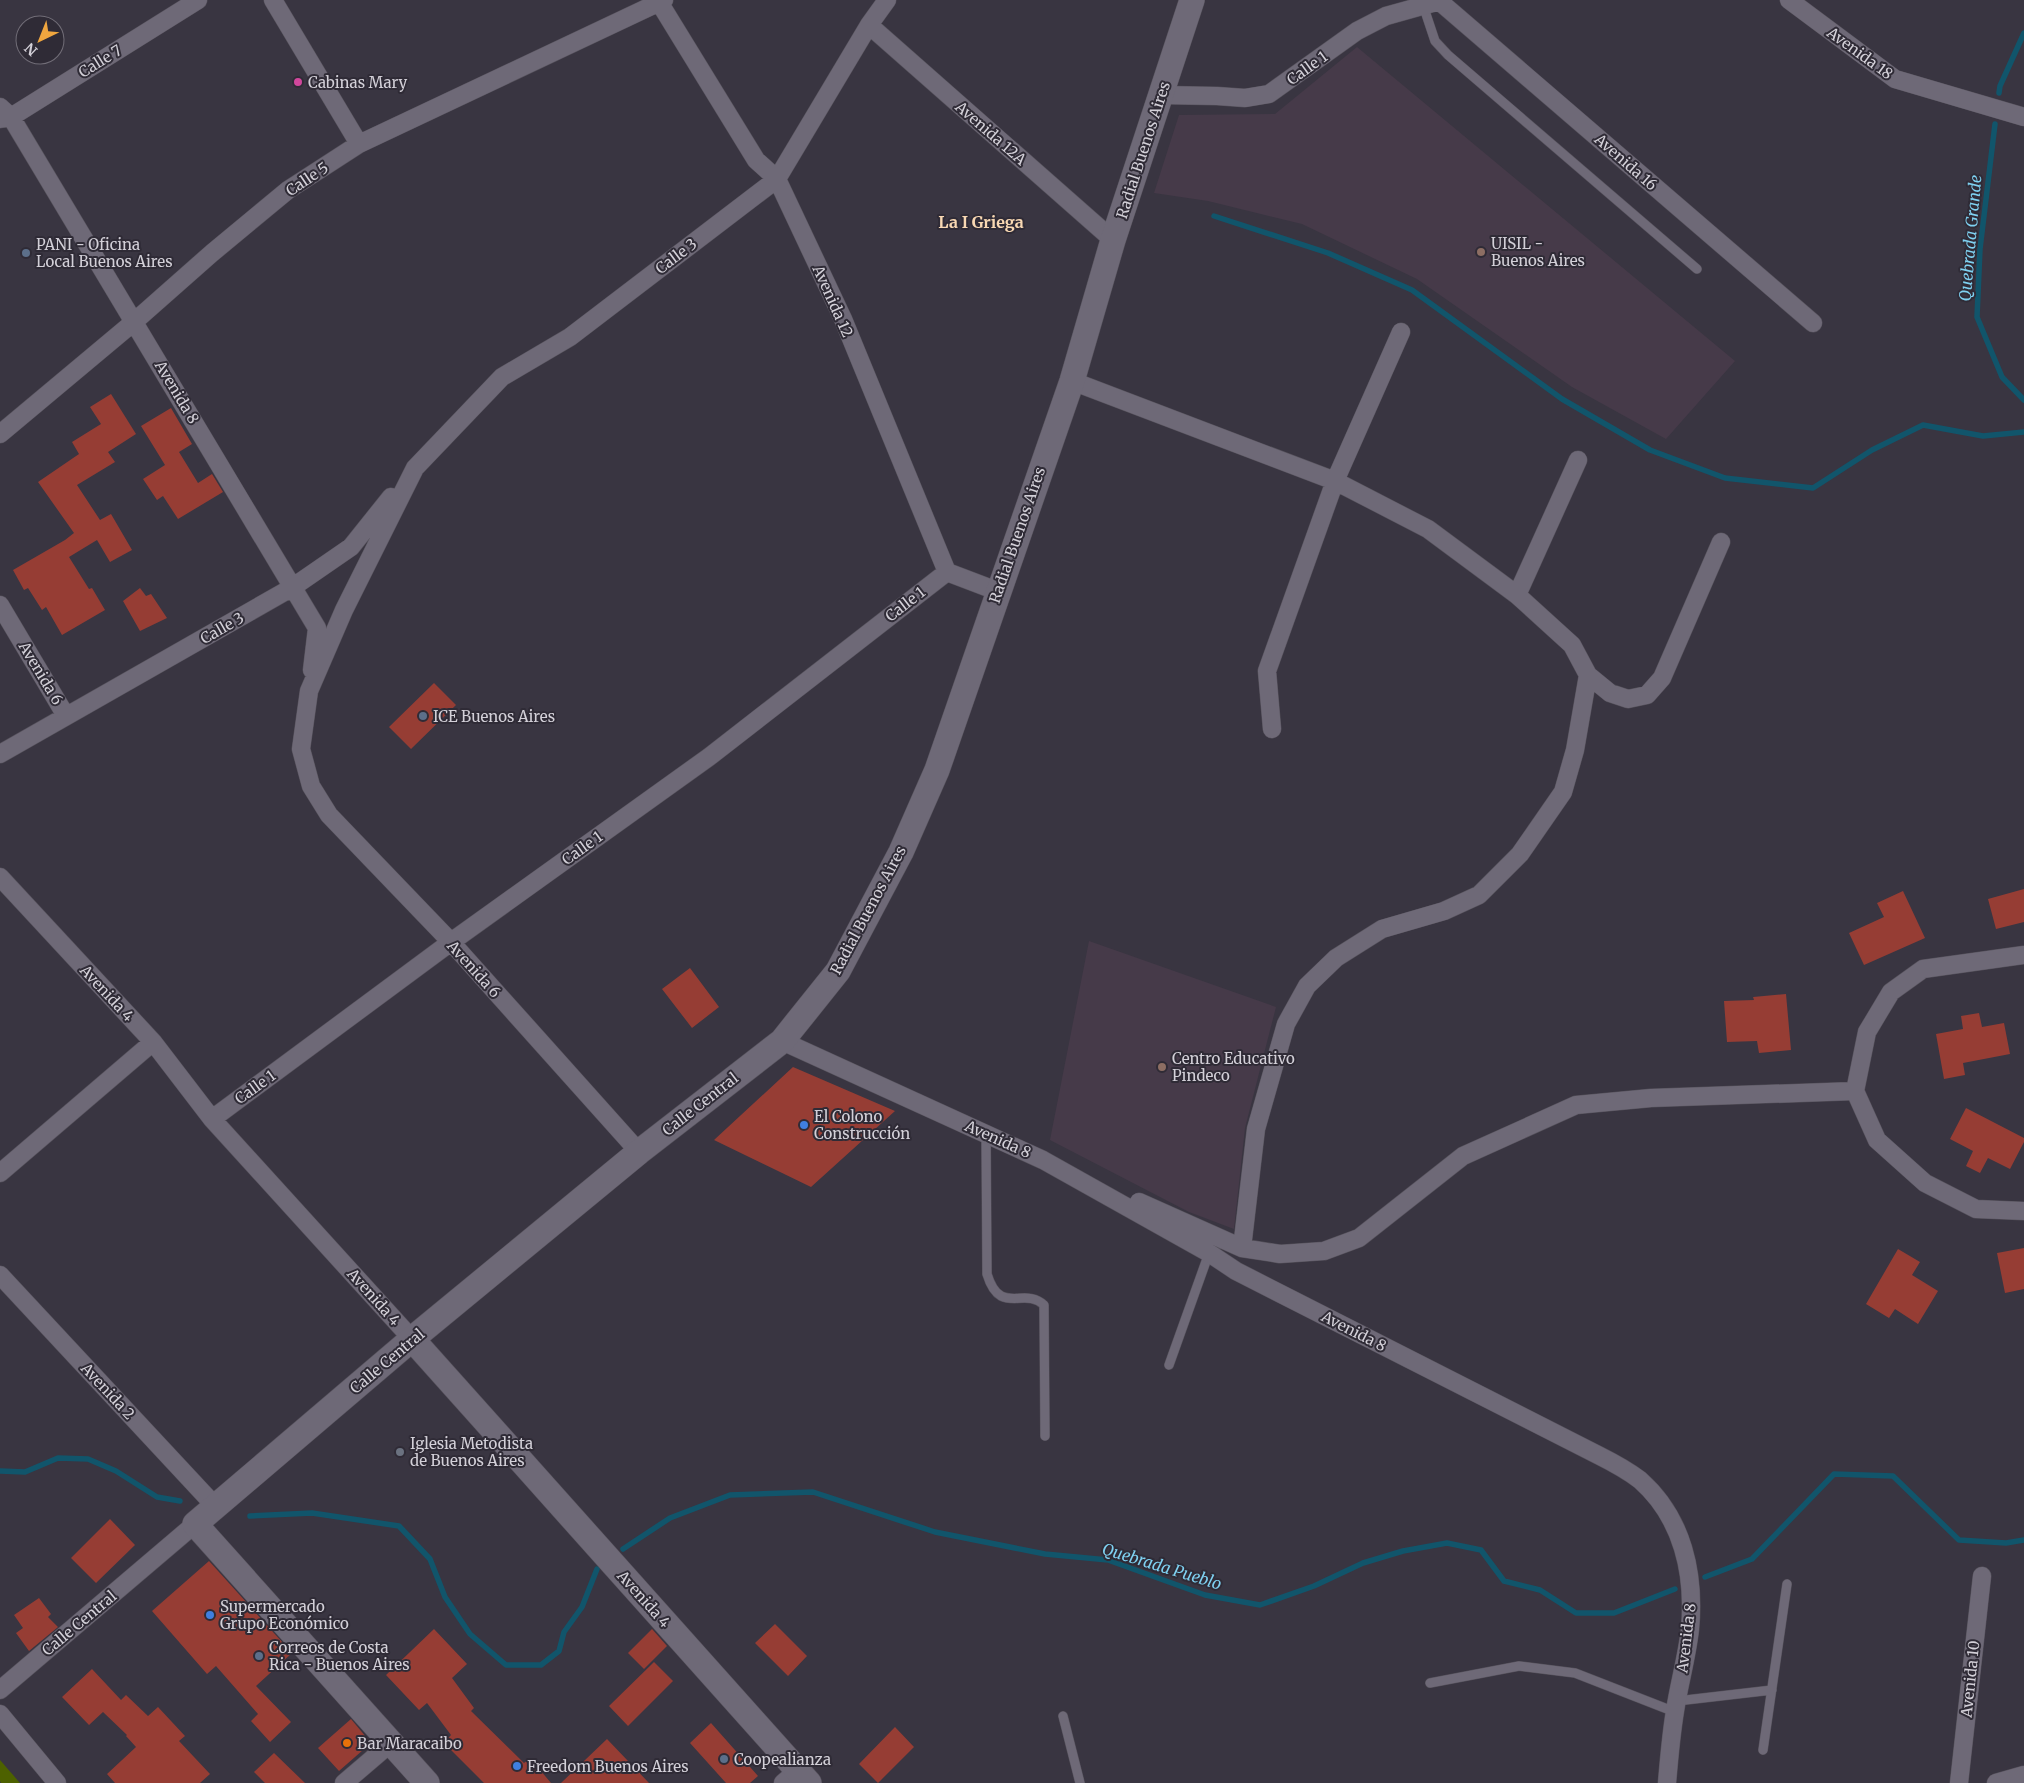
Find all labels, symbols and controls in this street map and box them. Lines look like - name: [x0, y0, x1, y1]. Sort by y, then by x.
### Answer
- north arrow: [15, 15, 65, 65]
- street label: Avenida 18: [1823, 22, 1897, 83]
- text: N: [21, 39, 41, 60]
- street label: Calle 7: [75, 40, 125, 82]
- street label: Calle 1: [1283, 47, 1331, 89]
- place label: Cabinas Mary: [308, 73, 407, 92]
- marker: Cabinas Mary: [292, 76, 304, 88]
- street label: Radial Buenos Aires: [1112, 79, 1174, 221]
- street label: Avenida 12A: [951, 96, 1031, 169]
- street label: Avenida 16: [1590, 129, 1661, 194]
- street label: Calle 5: [282, 158, 332, 200]
- water label: Quebrada Grande: [1955, 174, 1985, 302]
- district label: La I Griega: [938, 212, 1024, 232]
- street label: Calle 3: [651, 234, 701, 278]
- place label: UISIL - Buenos Aires: [1491, 234, 1585, 270]
- place label: PANI - Oficina Local Buenos Aires: [36, 235, 173, 271]
- marker: UISIL - Buenos Aires: [1475, 246, 1487, 258]
- marker: PANI - Oficina Local Buenos Aires: [20, 247, 32, 259]
- street label: Avenida 12: [808, 261, 857, 340]
- street label: Avenida 8: [150, 356, 203, 427]
- street label: Radial Buenos Aires: [985, 464, 1049, 606]
- street label: Calle 1: [881, 582, 929, 625]
- street label: Calle 3: [197, 608, 247, 648]
- street label: Avenida 6: [14, 637, 67, 708]
- place label: ICE Buenos Aires: [433, 707, 555, 726]
- marker: ICE Buenos Aires: [417, 710, 429, 722]
- street label: Calle 1: [558, 827, 606, 869]
- street label: Radial Buenos Aires: [826, 842, 910, 978]
- street label: Avenida 6: [443, 936, 505, 1002]
- street label: Avenida 4: [75, 960, 138, 1025]
- place label: Centro Educativo Pindeco: [1172, 1049, 1295, 1085]
- marker: Centro Educativo Pindeco: [1156, 1061, 1168, 1073]
- street label: Calle 1: [231, 1066, 279, 1108]
- street label: Calle Central: [658, 1068, 742, 1140]
- place label: El Colono Construcción: [814, 1107, 910, 1143]
- street label: Avenida 8: [961, 1116, 1034, 1162]
- marker: El Colono Construcción: [798, 1119, 810, 1131]
- street label: Avenida 4: [343, 1264, 405, 1330]
- street label: Avenida 8: [1317, 1306, 1390, 1355]
- street label: Calle Central: [346, 1324, 428, 1398]
- street label: Avenida 2: [76, 1358, 139, 1423]
- place label: Iglesia Metodista de Buenos Aires: [410, 1434, 533, 1470]
- marker: Iglesia Metodista de Buenos Aires: [394, 1446, 406, 1458]
- water label: Quebrada Pueblo: [1100, 1538, 1224, 1594]
- street label: Avenida 4: [613, 1566, 675, 1632]
- street label: Calle Central: [38, 1586, 120, 1660]
- place label: Supermercado Grupo Económico: [220, 1597, 349, 1633]
- street label: Avenida 8: [1672, 1602, 1700, 1675]
- marker: Supermercado Grupo Económico: [204, 1609, 216, 1621]
- place label: Correos de Costa Rica - Buenos Aires: [269, 1638, 410, 1674]
- street label: Avenida 10: [1956, 1640, 1983, 1719]
- marker: Correos de Costa Rica - Buenos Aires: [253, 1650, 265, 1662]
- place label: Bar Maracaibo: [357, 1734, 462, 1753]
- marker: Bar Maracaibo: [341, 1737, 353, 1749]
- place label: Coopealianza: [734, 1750, 831, 1769]
- marker: Coopealianza: [718, 1753, 730, 1765]
- place label: Freedom Buenos Aires: [527, 1757, 689, 1776]
- marker: Freedom Buenos Aires: [511, 1760, 523, 1772]

